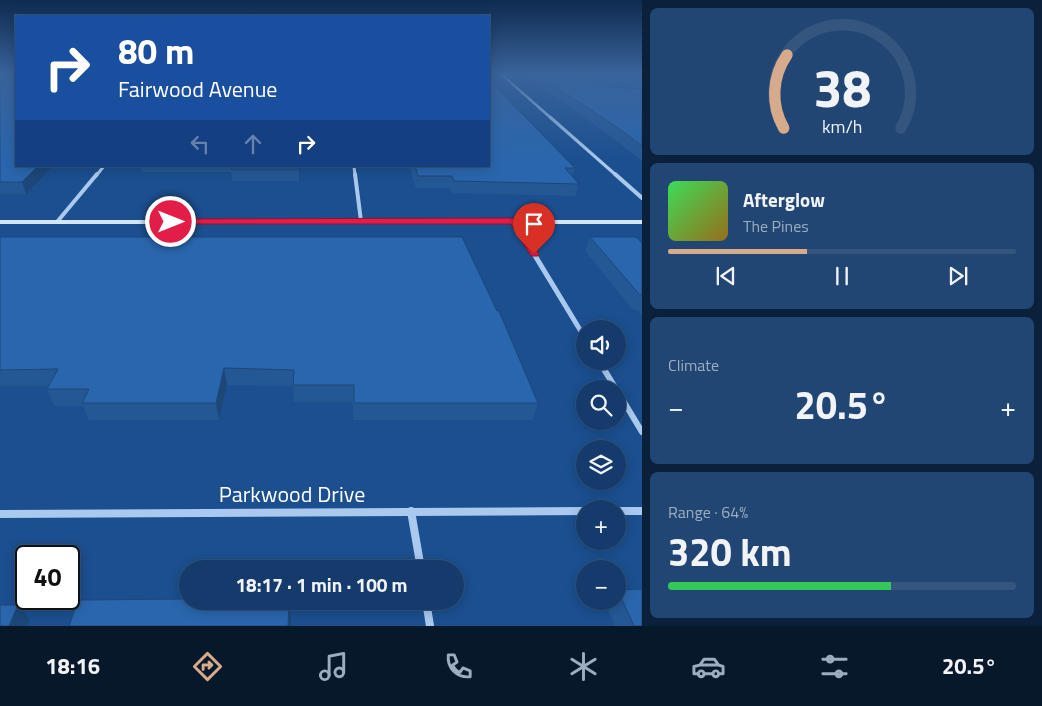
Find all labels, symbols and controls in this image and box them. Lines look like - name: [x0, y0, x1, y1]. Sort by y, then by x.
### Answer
- text: 80 m: [118, 24, 194, 78]
- icon: right: [35, 35, 100, 100]
- text: 38: [813, 48, 871, 127]
- text: Fairwood Avenue: [118, 72, 277, 106]
- text: km/h: [822, 113, 862, 140]
- icon: left: [186, 130, 214, 158]
- icon: ahead: [239, 130, 267, 158]
- icon: right: [292, 130, 320, 158]
- text: Afterglow: [743, 185, 825, 214]
- position arrow: [144, 195, 196, 247]
- pin: [513, 203, 555, 254]
- icon: arrive: [520, 210, 548, 238]
- text: The Pines: [743, 214, 809, 238]
- icon: previous: [712, 262, 740, 290]
- icon: pause: [828, 262, 856, 290]
- icon: next: [944, 262, 972, 290]
- map controls: [576, 320, 626, 610]
- button: sound: [576, 320, 626, 370]
- text: Climate: [668, 353, 719, 377]
- text: 20.5°: [795, 376, 889, 434]
- button: search: [576, 380, 626, 430]
- text: −: [668, 385, 684, 428]
- text: +: [1000, 385, 1016, 428]
- button: layers: [576, 440, 626, 490]
- street label: Parkwood Drive: [219, 477, 365, 511]
- button: +: [576, 500, 626, 550]
- text: Range · 64%: [668, 500, 748, 524]
- text: 320 km: [668, 523, 792, 581]
- speed limit sign: 40: [15, 545, 80, 610]
- button: −: [576, 560, 626, 610]
- text: 18:17 · 1 min · 100 m: [235, 570, 408, 599]
- text: 18:16: [45, 649, 100, 683]
- icon: directions: [190, 649, 225, 684]
- icon: music: [316, 649, 351, 684]
- icon: phone: [441, 649, 476, 684]
- icon: climate: [566, 649, 601, 684]
- icon: car: [691, 649, 726, 684]
- icon: filters: [817, 649, 852, 684]
- text: 20.5°: [942, 649, 997, 683]

